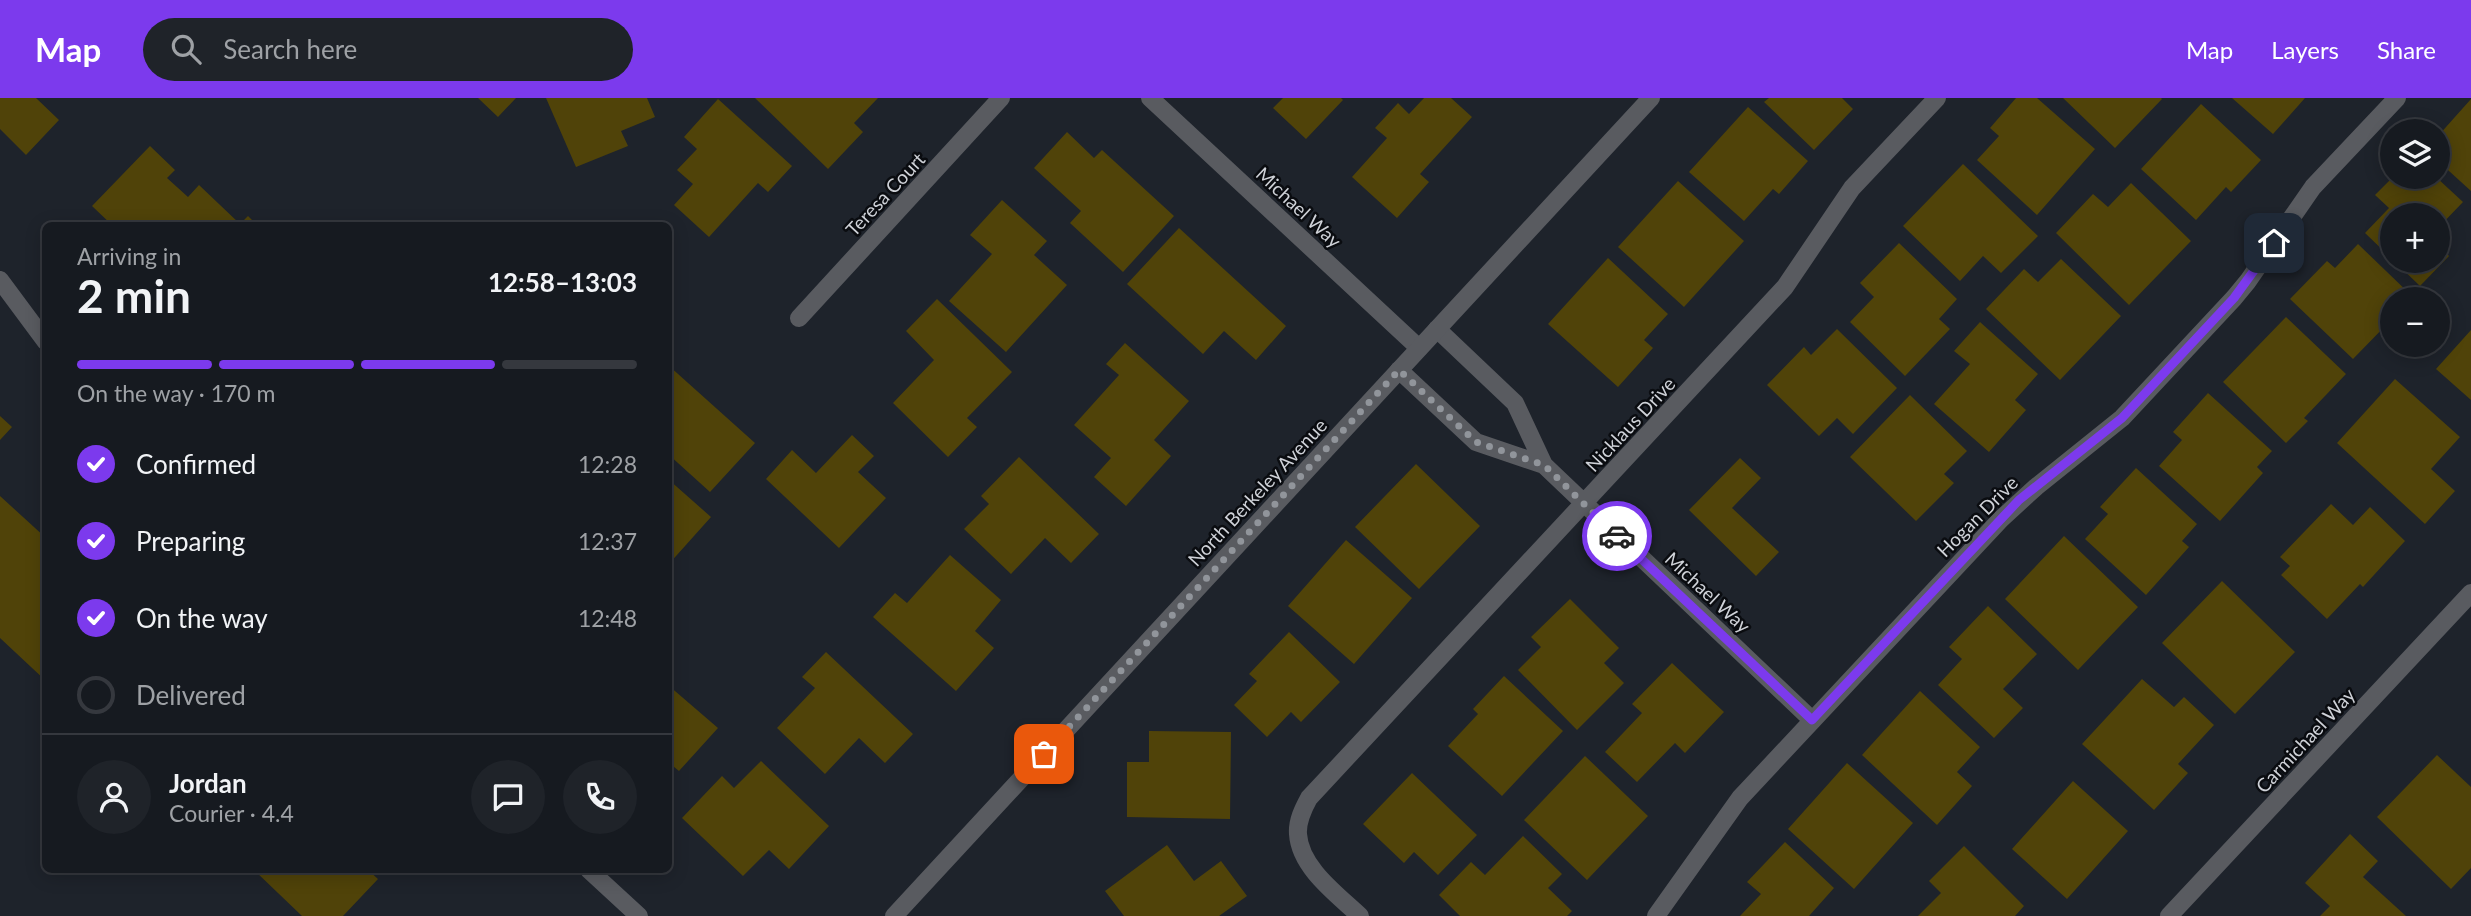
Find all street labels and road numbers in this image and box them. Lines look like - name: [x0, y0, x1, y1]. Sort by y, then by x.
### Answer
- street label: Teresa Court: [841, 147, 930, 240]
- street label: Michael Way: [1252, 162, 1346, 252]
- street label: Nicklaus Drive: [1580, 372, 1680, 476]
- street label: North Berkeley Avenue: [1183, 414, 1331, 570]
- street label: Hogan Drive: [1932, 471, 2022, 561]
- street label: Michael Way: [1661, 547, 1755, 637]
- street label: Carmichael Way: [2251, 683, 2360, 797]

